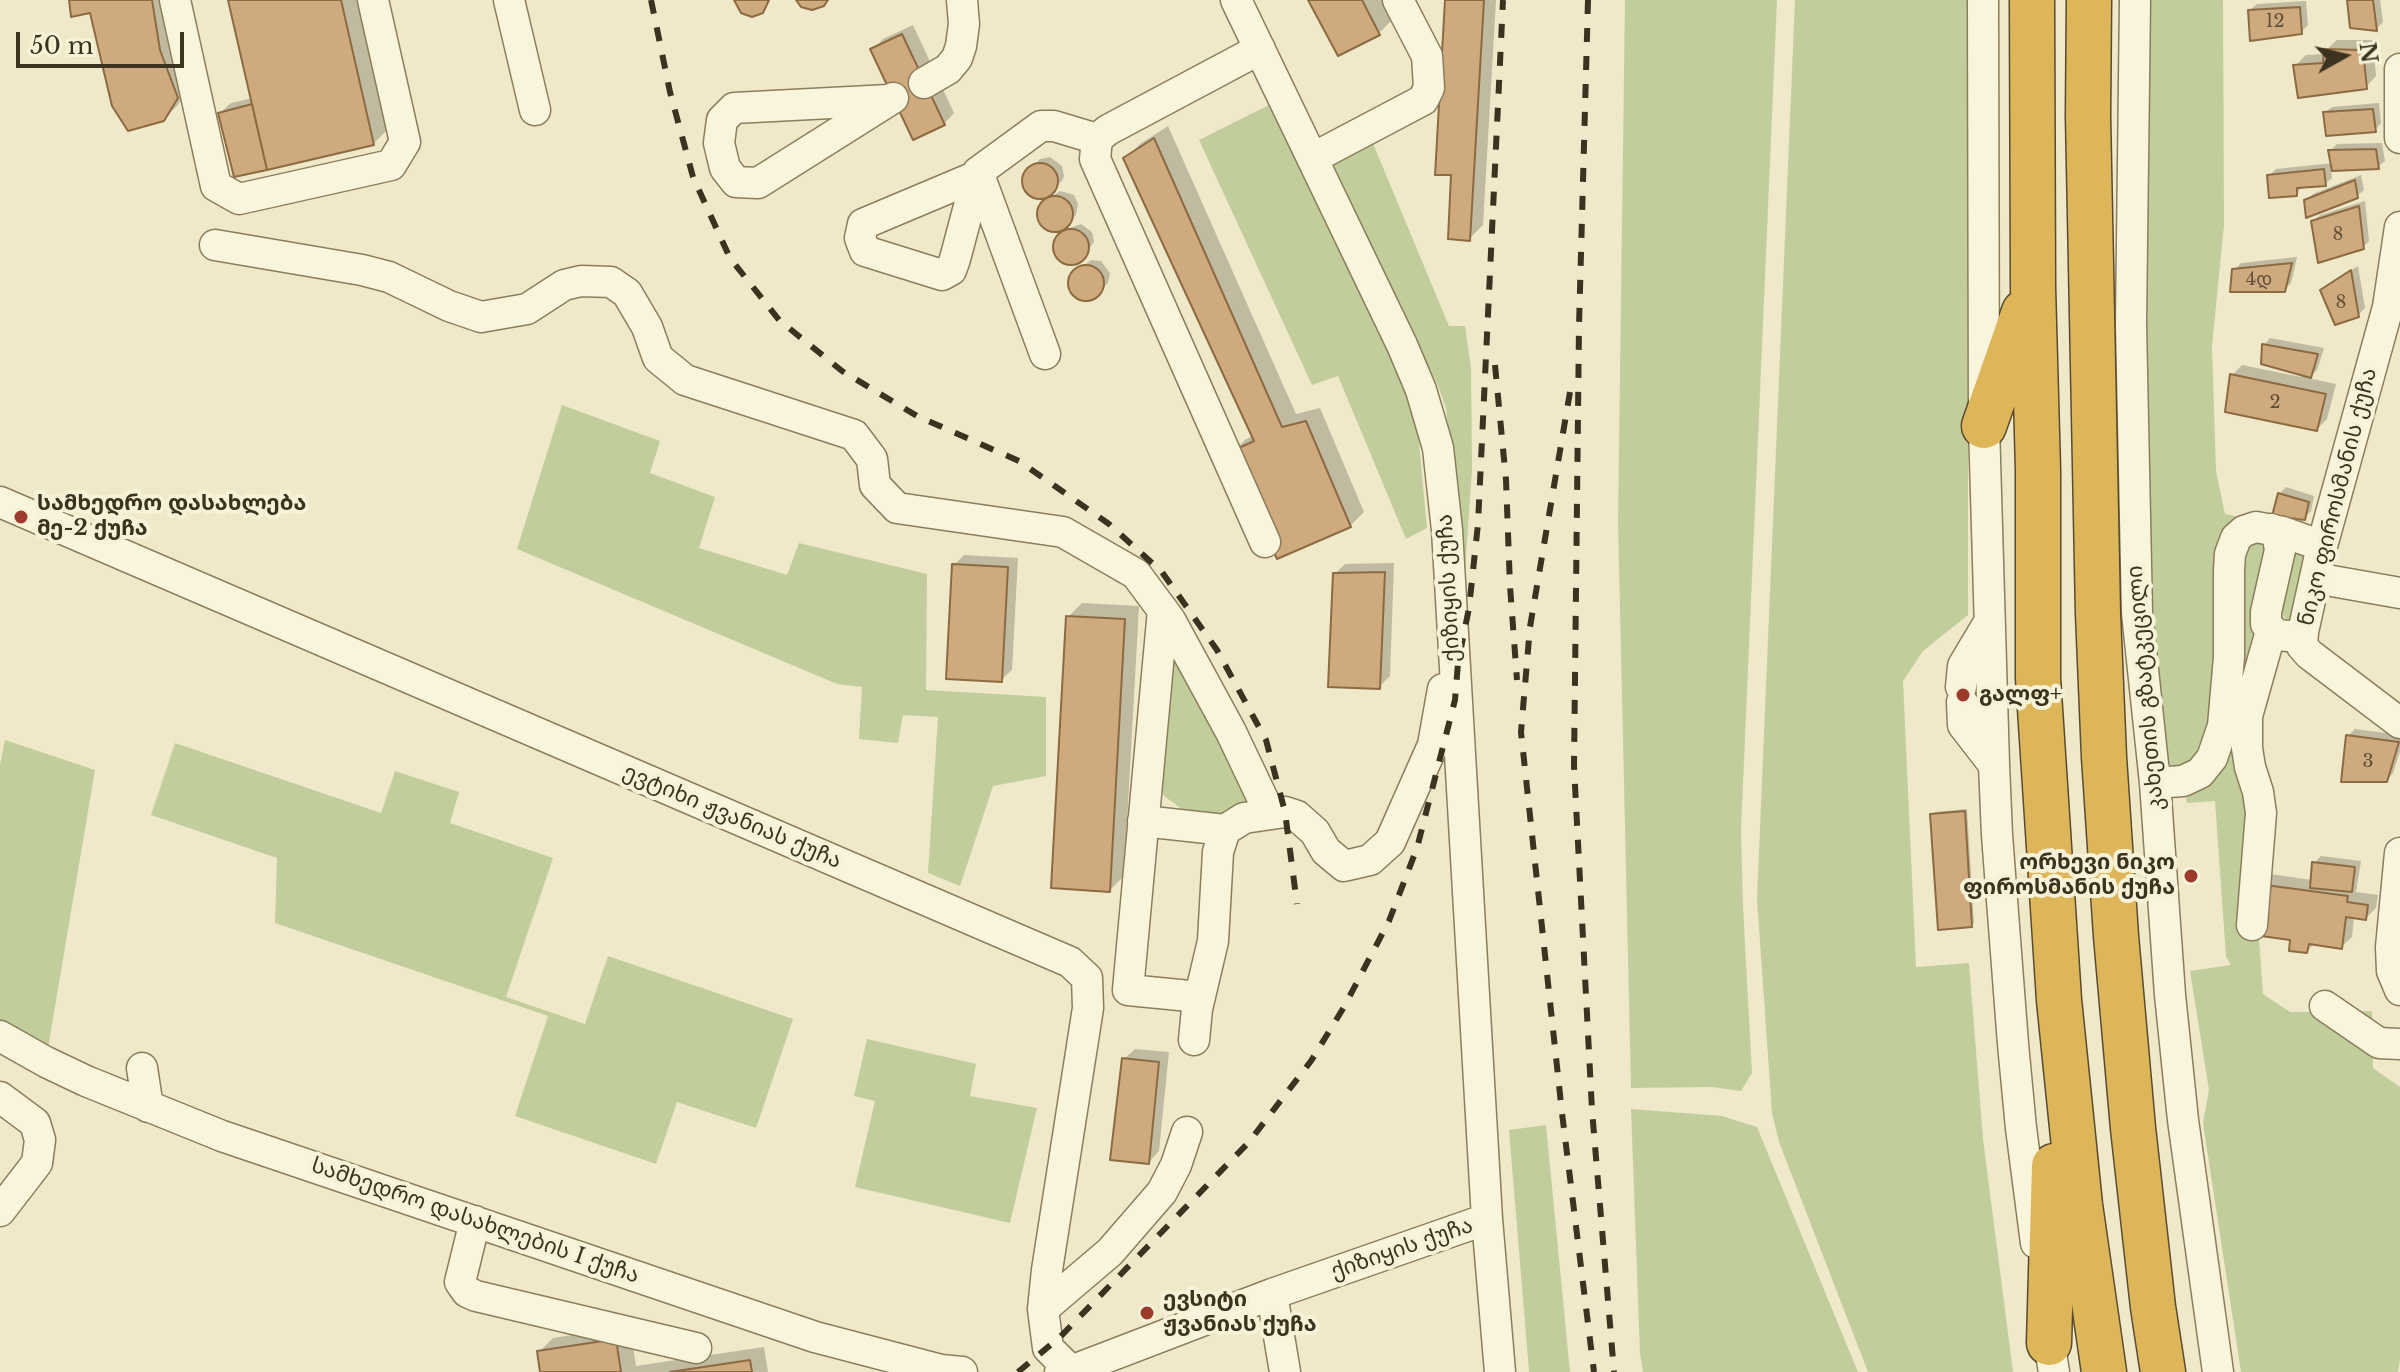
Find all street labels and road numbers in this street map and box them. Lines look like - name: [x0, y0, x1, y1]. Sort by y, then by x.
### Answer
- street label: ნიკო ფიროსმანის ქუჩა: [2293, 365, 2383, 629]
- street label: ქიზიყის ქუჩა: [1432, 513, 1466, 663]
- street label: კახეთის გზატკეცილი: [2122, 564, 2170, 812]
- street label: ევტიხი ჟვანიას ქუჩა: [619, 759, 845, 875]
- street label: სამხედრო დასახლების I ქუჩა: [308, 1152, 642, 1290]
- street label: ქიზიყის ქუჩა: [1328, 1212, 1476, 1286]

